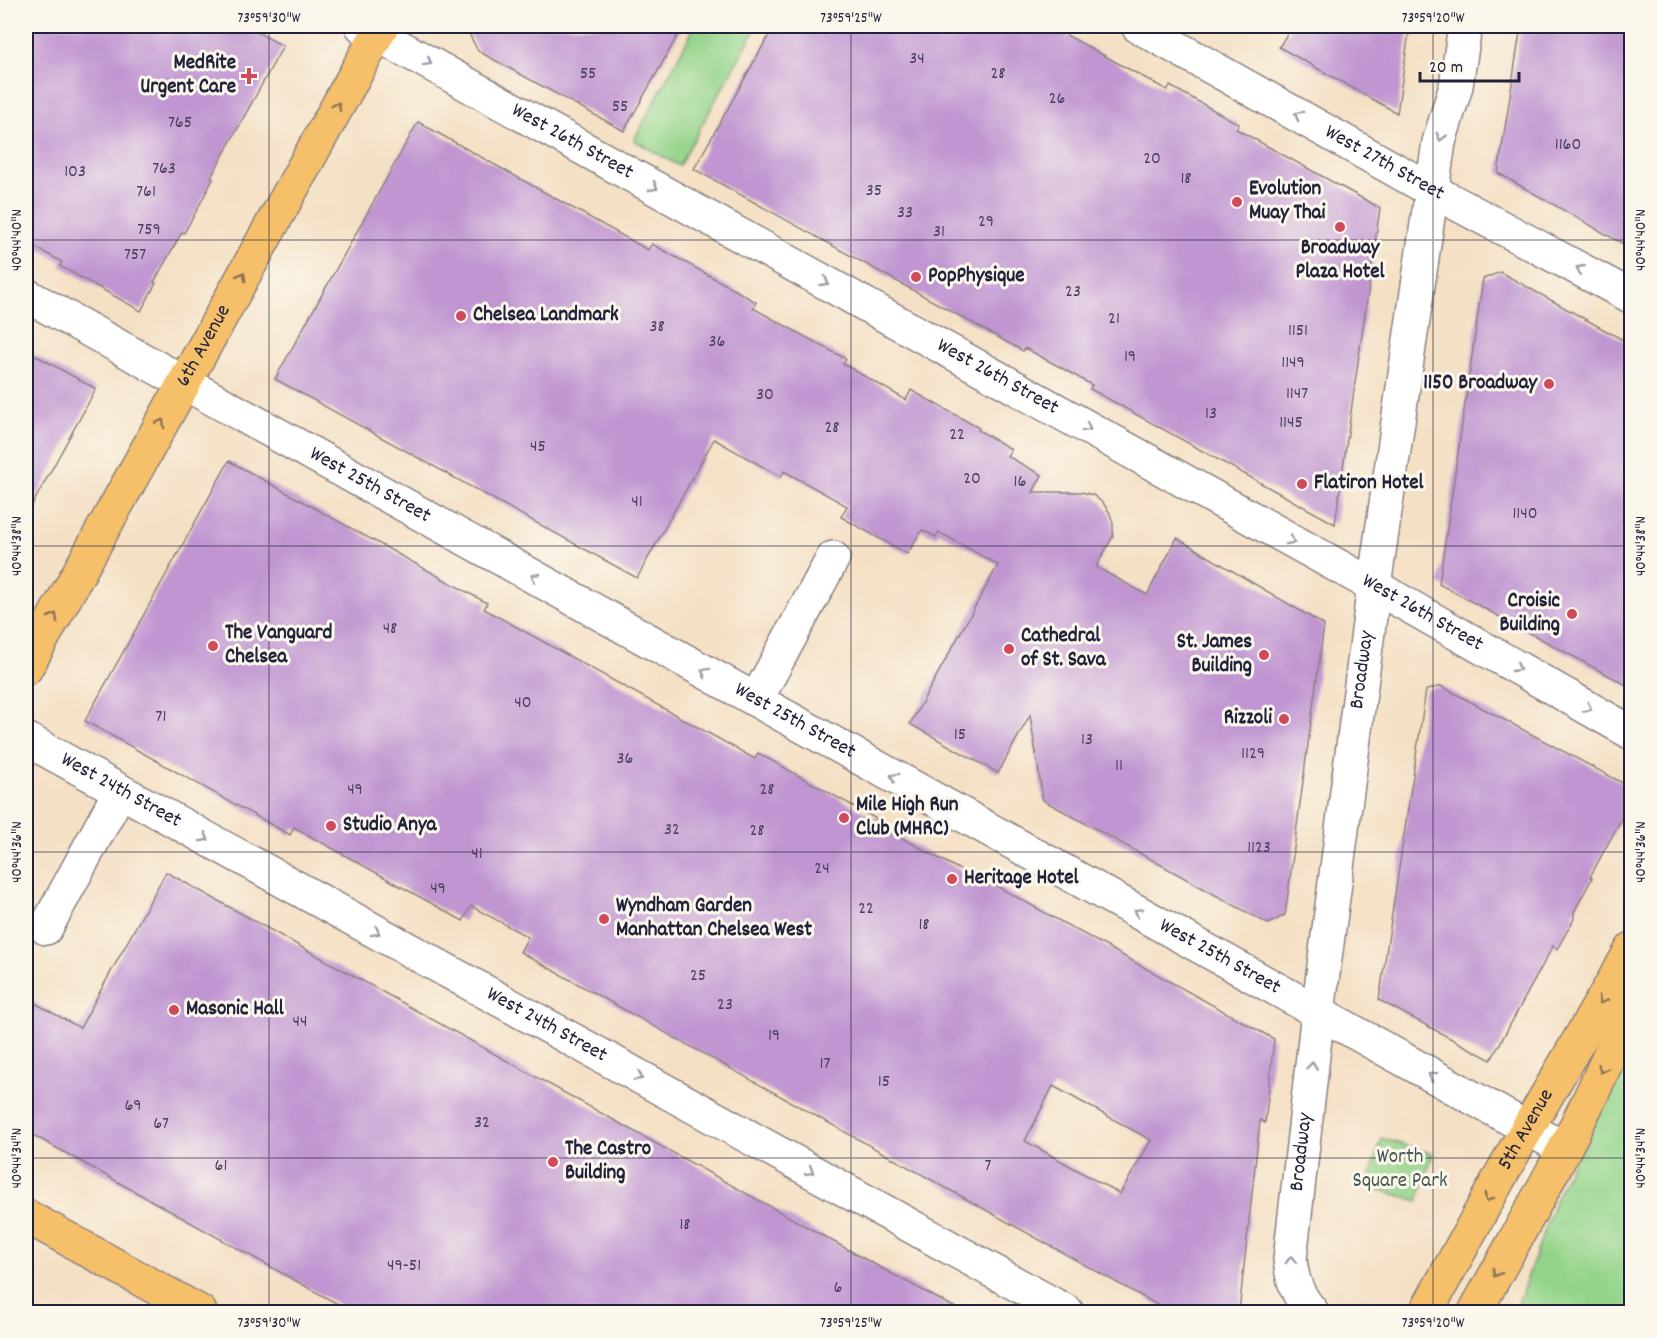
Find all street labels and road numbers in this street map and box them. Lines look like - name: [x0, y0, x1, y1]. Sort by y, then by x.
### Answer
- street label: West 26th Street: [505, 96, 639, 188]
- street label: West 27th Street: [1319, 118, 1450, 209]
- street label: 6th Avenue: [170, 300, 239, 393]
- street label: West 26th Street: [931, 332, 1064, 424]
- street label: West 25th Street: [303, 440, 436, 532]
- street label: West 26th Street: [1356, 567, 1489, 660]
- street label: Broadway: [1343, 628, 1383, 711]
- street label: West 25th Street: [728, 676, 861, 768]
- street label: West 24th Street: [55, 746, 187, 837]
- street label: West 25th Street: [1153, 912, 1286, 1003]
- street label: West 24th Street: [481, 980, 612, 1071]
- street label: 5th Avenue: [1491, 1084, 1562, 1176]
- street label: Broadway: [1283, 1111, 1322, 1193]

